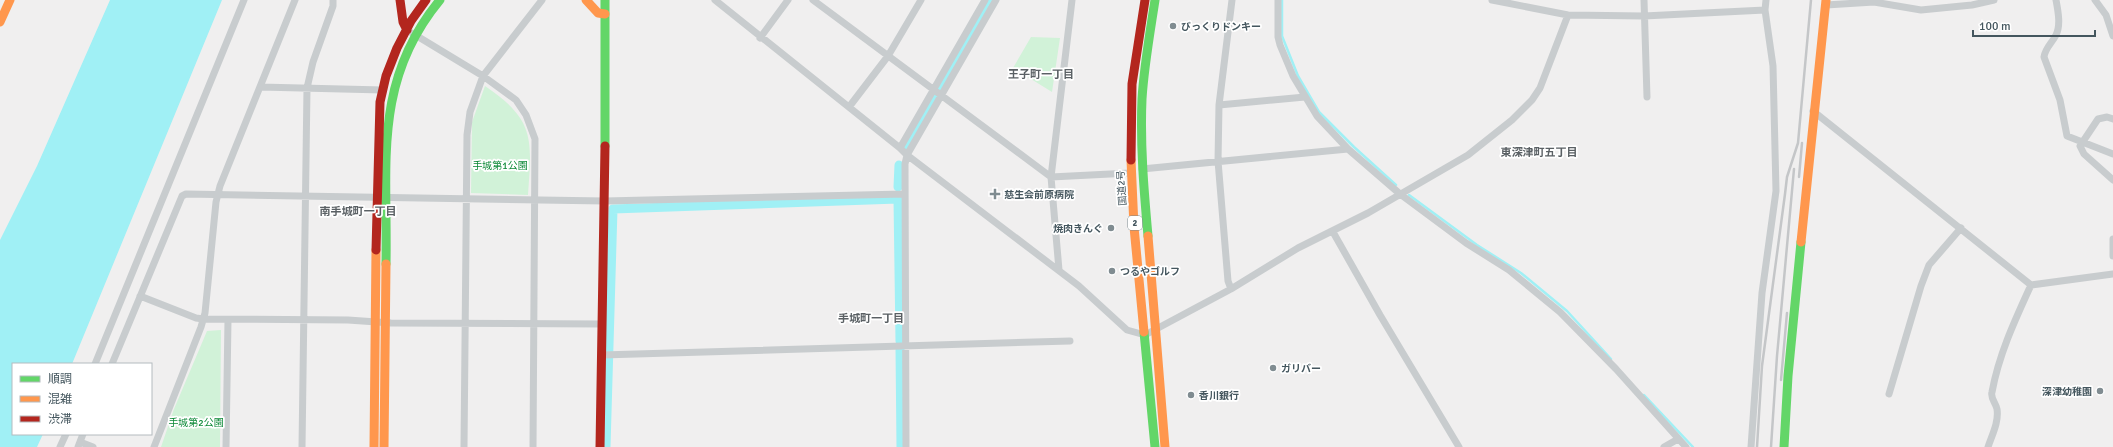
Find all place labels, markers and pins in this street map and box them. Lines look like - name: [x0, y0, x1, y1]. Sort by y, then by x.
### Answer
- marker: びっくりドンキー: [1168, 21, 1178, 31]
- place label: びっくりドンキー: [1181, 21, 1261, 33]
- marker: 慈生会前原病院: [989, 188, 1001, 200]
- place label: 慈生会前原病院: [1004, 189, 1074, 201]
- place label: 焼肉きんぐ: [1053, 223, 1103, 235]
- marker: 焼肉きんぐ: [1106, 223, 1116, 233]
- marker: つるやゴルフ: [1107, 266, 1117, 276]
- place label: つるやゴルフ: [1120, 266, 1180, 278]
- marker: ガリバー: [1268, 363, 1278, 373]
- place label: ガリバー: [1281, 363, 1321, 375]
- place label: 深津幼稚園: [2042, 386, 2092, 398]
- marker: 深津幼稚園: [2095, 386, 2105, 396]
- marker: 香川銀行: [1186, 390, 1196, 400]
- place label: 香川銀行: [1198, 390, 1239, 402]

